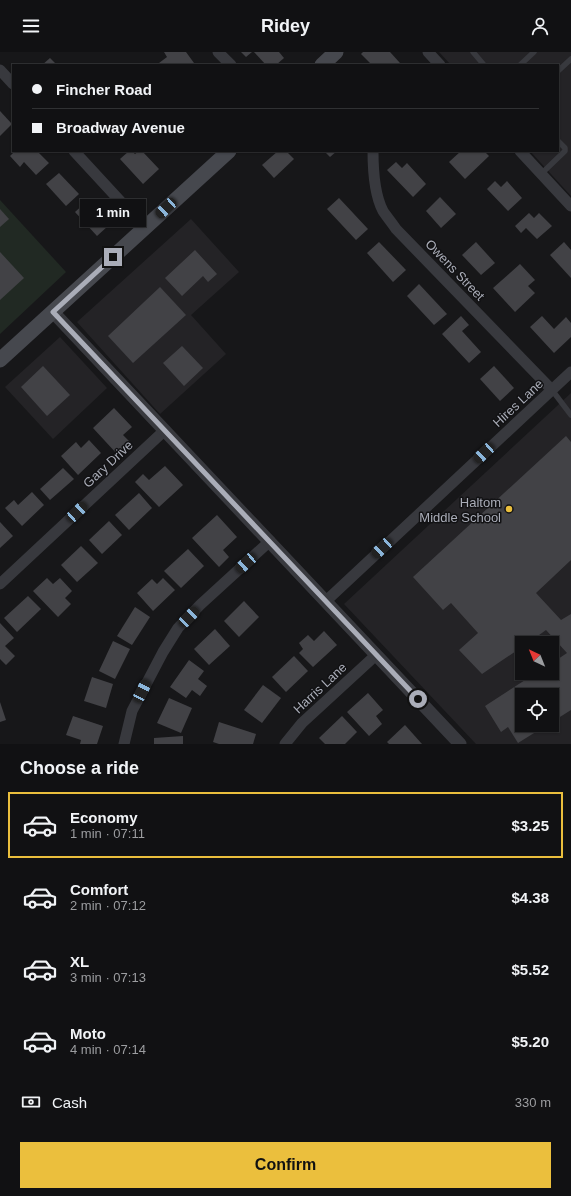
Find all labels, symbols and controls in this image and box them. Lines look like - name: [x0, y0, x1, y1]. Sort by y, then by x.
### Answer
- icon: menu: [20, 15, 42, 37]
- icon: person: [529, 15, 551, 37]
- text: Ridey: [261, 16, 310, 36]
- text: Fincher Road: [56, 81, 152, 98]
- text: Broadway Avenue: [56, 119, 185, 136]
- car: [153, 195, 179, 221]
- callout: 1 min: [80, 199, 146, 227]
- text: 1 min: [96, 205, 130, 220]
- street label: Owens Street: [422, 236, 488, 304]
- route end: [104, 248, 122, 266]
- street label: Hires Lane: [490, 376, 546, 430]
- street label: Gary Drive: [80, 437, 136, 491]
- car: [471, 440, 497, 466]
- place label: Haltom Middle School: [419, 495, 501, 525]
- car: [64, 499, 90, 525]
- marker: Haltom Middle School: [504, 504, 514, 514]
- car: [369, 535, 395, 561]
- car: [233, 551, 259, 575]
- car: [176, 604, 202, 630]
- north arrow: [515, 636, 559, 680]
- map controls: [515, 636, 559, 732]
- street label: Harris Lane: [290, 660, 350, 716]
- car: [131, 678, 153, 704]
- button: locate: [515, 688, 559, 732]
- route start: [409, 690, 427, 708]
- text: Choose a ride: [20, 758, 139, 778]
- icon: car: [22, 807, 58, 843]
- text: Economy: [70, 809, 138, 826]
- text: $3.25: [511, 817, 549, 834]
- text: 1 min · 07:11: [70, 826, 145, 841]
- icon: car: [22, 879, 58, 915]
- text: Comfort: [70, 881, 128, 898]
- text: $4.38: [511, 889, 549, 906]
- text: 2 min · 07:12: [70, 898, 146, 913]
- icon: car: [22, 951, 58, 987]
- text: XL: [70, 953, 89, 970]
- text: $5.52: [511, 961, 549, 978]
- text: 3 min · 07:13: [70, 970, 146, 985]
- icon: car: [22, 1023, 58, 1059]
- text: Moto: [70, 1025, 106, 1042]
- text: $5.20: [511, 1033, 549, 1050]
- text: 4 min · 07:14: [70, 1042, 146, 1057]
- icon: cash: [20, 1091, 42, 1113]
- text: Cash: [52, 1094, 87, 1111]
- text: 330 m: [515, 1095, 551, 1110]
- button: Confirm: [20, 1142, 551, 1188]

